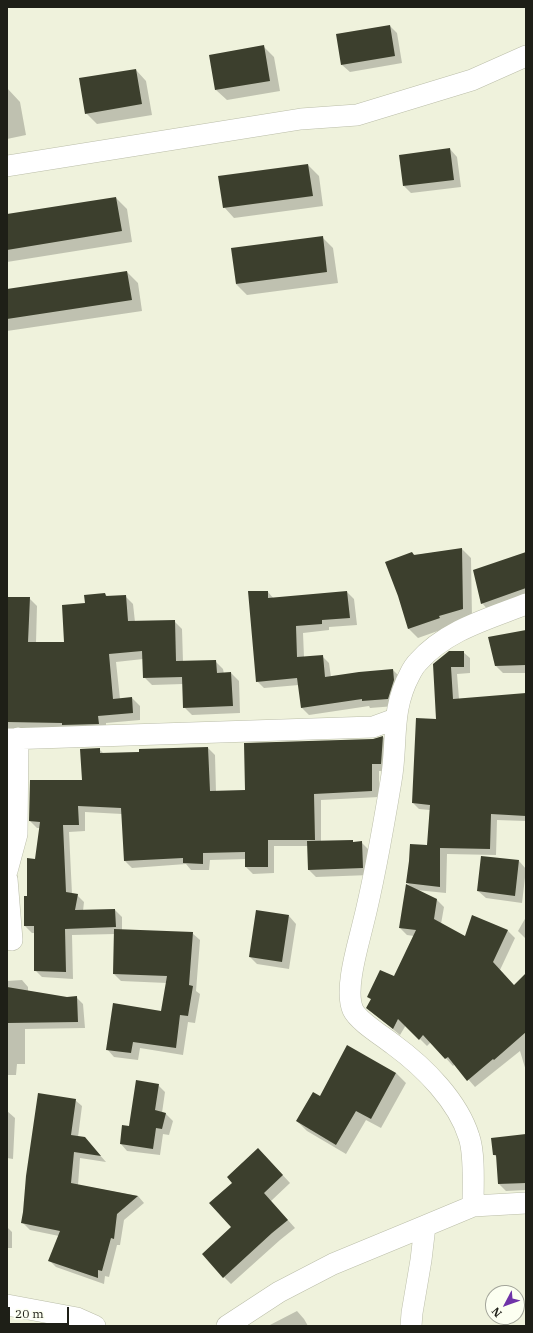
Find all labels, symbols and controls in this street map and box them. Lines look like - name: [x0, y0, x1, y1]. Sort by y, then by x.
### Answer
- north arrow: [485, 1285, 525, 1325]
- scale bar: [10, 1299, 71, 1325]
- text: N: [489, 1304, 505, 1320]
- text: 20 m: [15, 1306, 44, 1321]

